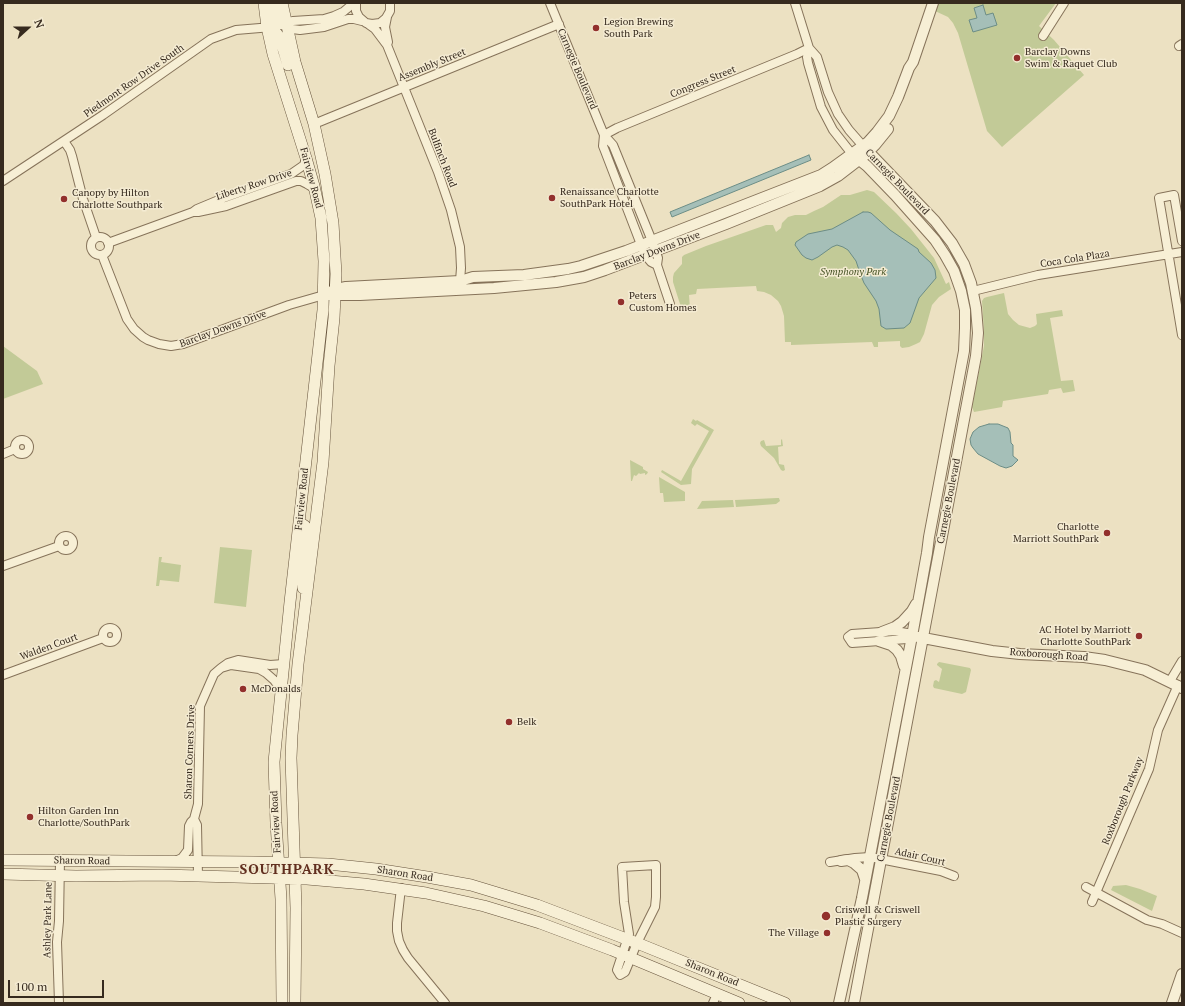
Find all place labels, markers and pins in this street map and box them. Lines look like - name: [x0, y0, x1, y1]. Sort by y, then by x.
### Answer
- place label: Legion Brewing South Park: [604, 16, 673, 40]
- marker: Legion Brewing South Park: [591, 23, 601, 33]
- place label: Barclay Downs Swim & Raquet Club: [1025, 46, 1117, 70]
- marker: Barclay Downs Swim & Raquet Club: [1012, 53, 1022, 63]
- place label: Renaissance Charlotte SouthPark Hotel: [560, 186, 659, 210]
- place label: Canopy by Hilton Charlotte Southpark: [72, 187, 162, 210]
- marker: Renaissance Charlotte SouthPark Hotel: [547, 193, 557, 203]
- marker: Canopy by Hilton Charlotte Southpark: [59, 194, 69, 204]
- place label: Peters Custom Homes: [629, 290, 697, 314]
- marker: Peters Custom Homes: [616, 297, 626, 307]
- place label: Charlotte Marriott SouthPark: [1013, 521, 1099, 544]
- marker: Charlotte Marriott SouthPark: [1102, 528, 1112, 538]
- place label: AC Hotel by Marriott Charlotte SouthPark: [1039, 624, 1131, 648]
- marker: AC Hotel by Marriott Charlotte SouthPark: [1134, 631, 1144, 641]
- place label: McDonalds: [251, 683, 301, 695]
- marker: McDonalds: [238, 684, 248, 694]
- place label: Belk: [517, 716, 536, 728]
- marker: Belk: [504, 717, 514, 727]
- place label: Hilton Garden Inn Charlotte/SouthPark: [38, 805, 130, 828]
- marker: Hilton Garden Inn Charlotte/SouthPark: [25, 812, 35, 822]
- place label: Criswell & Criswell Plastic Surgery: [835, 904, 920, 928]
- marker: Criswell & Criswell Plastic Surgery: [820, 910, 832, 922]
- place label: The Village: [768, 927, 819, 939]
- marker: The Village: [822, 928, 832, 938]

